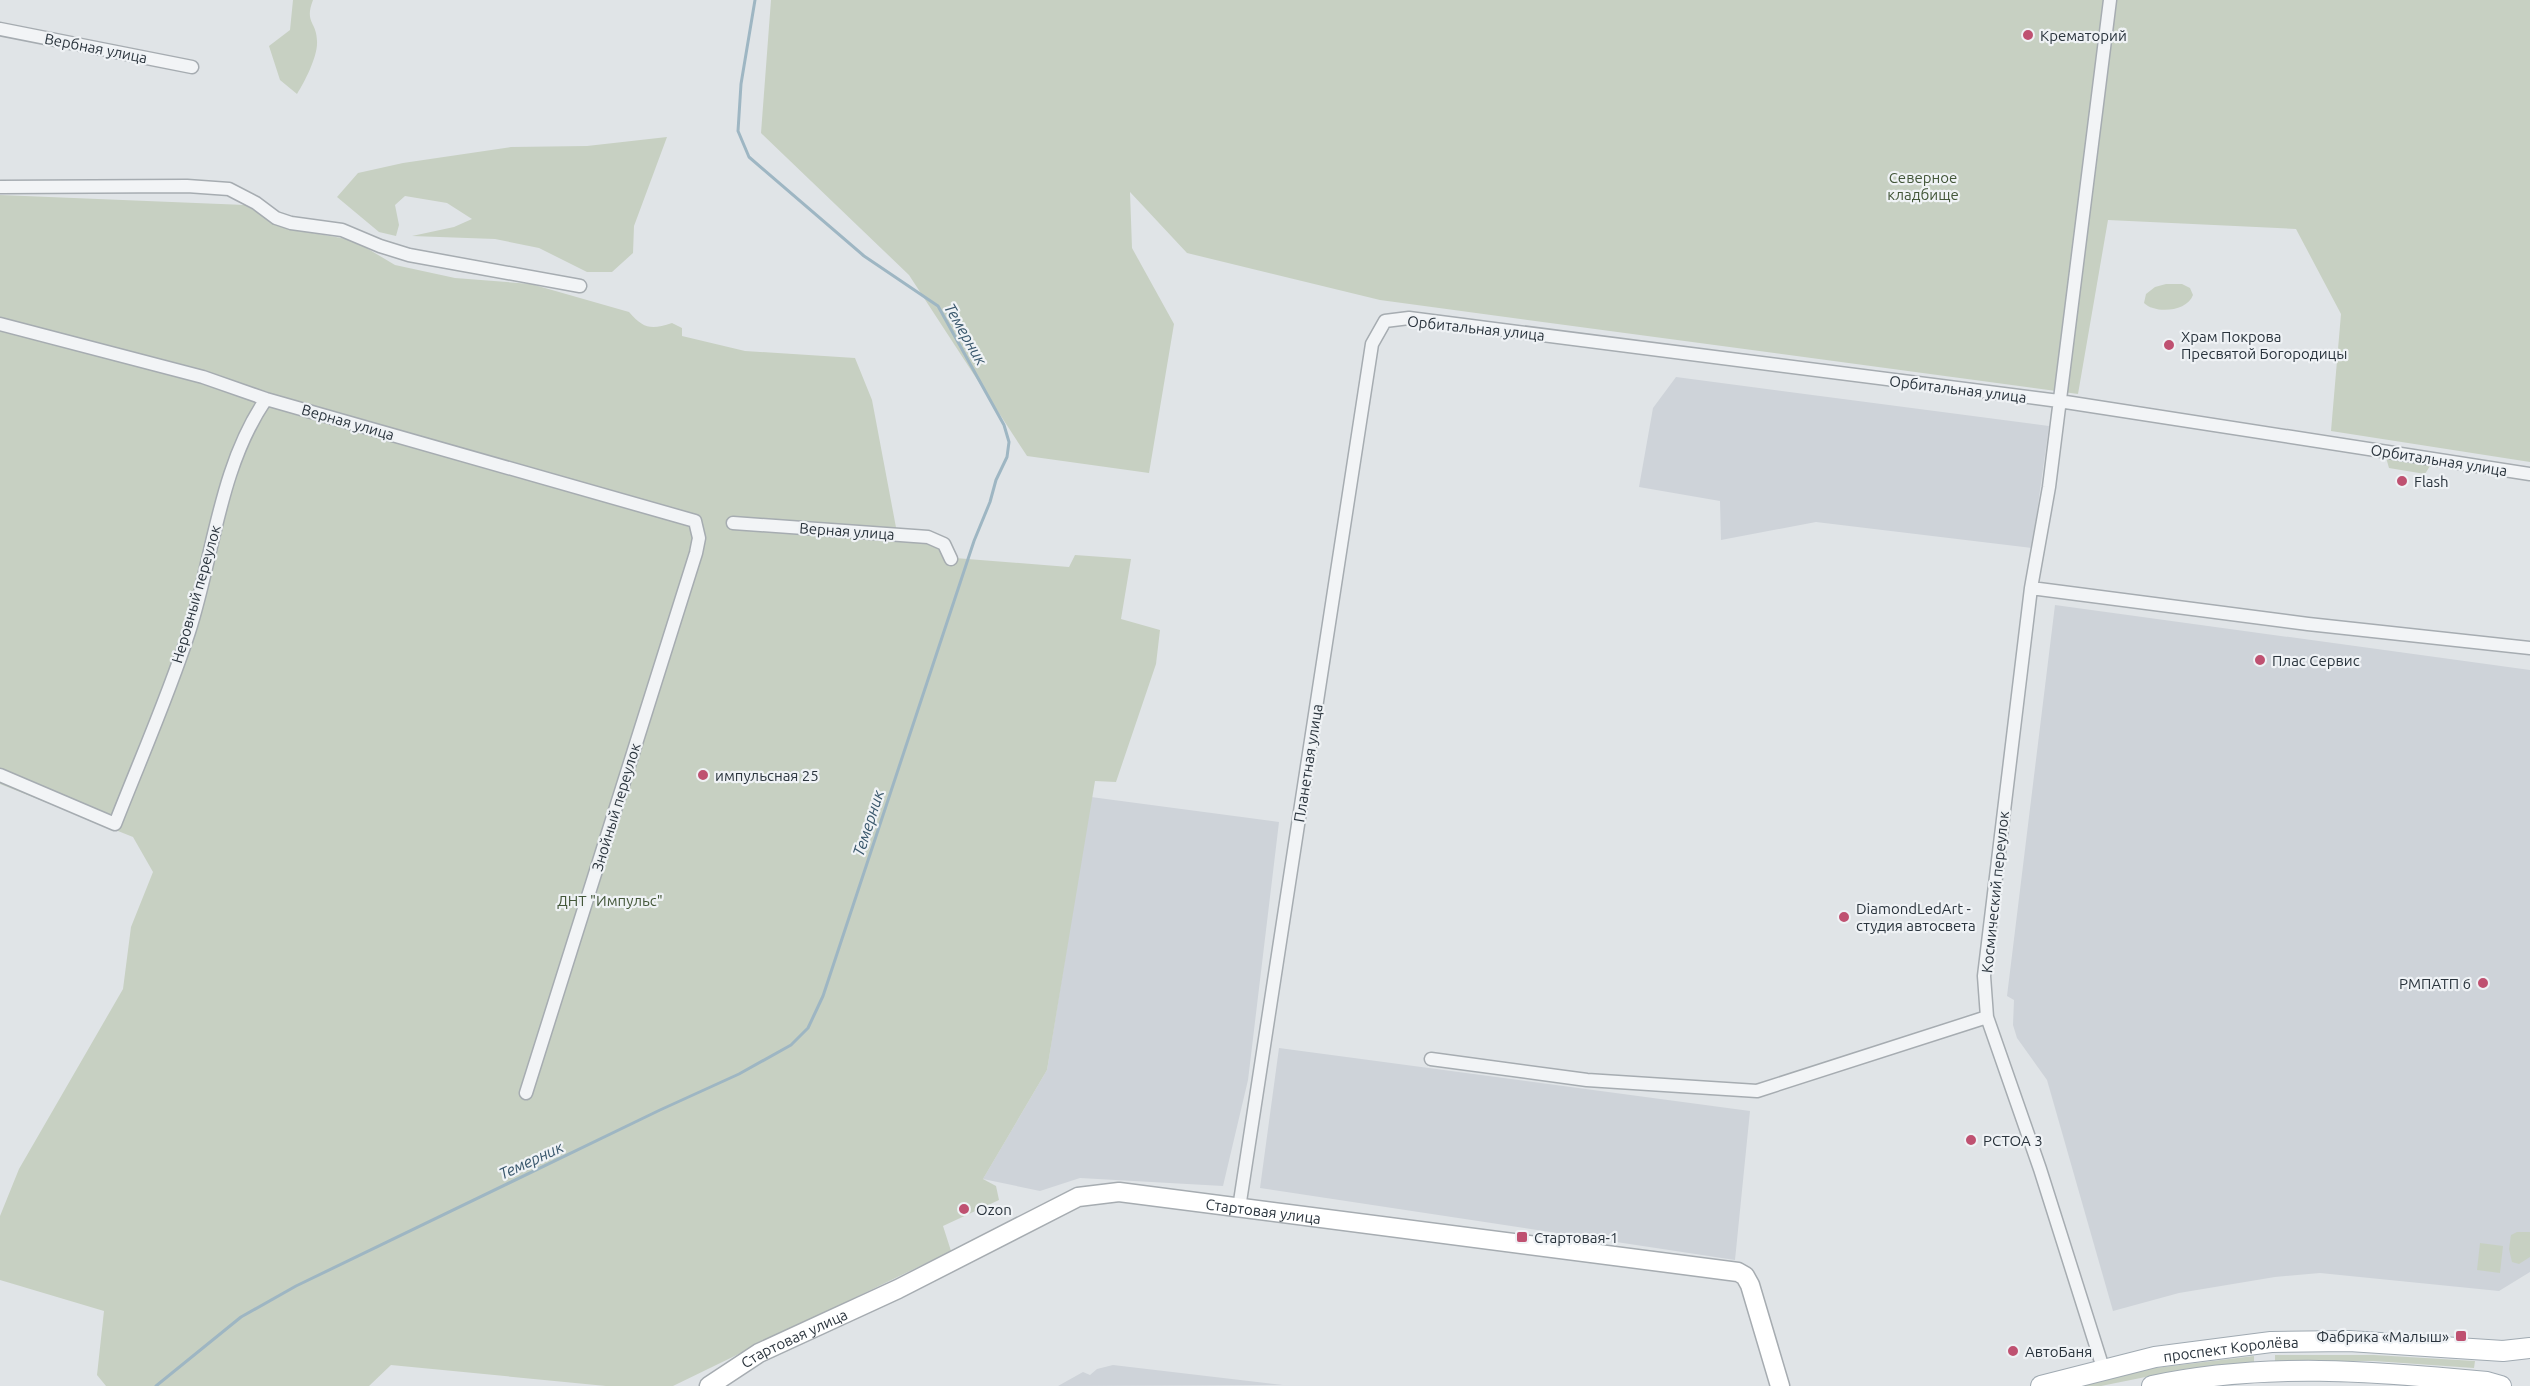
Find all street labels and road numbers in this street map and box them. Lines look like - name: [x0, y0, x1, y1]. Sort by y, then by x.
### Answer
- street label: Вербная улица: [43, 30, 149, 66]
- street label: Орбитальная улица: [1406, 312, 1546, 344]
- street label: Орбитальная улица: [1888, 372, 2028, 406]
- street label: Верная улица: [300, 401, 396, 443]
- street label: Орбитальная улица: [2370, 441, 2508, 479]
- street label: Верная улица: [799, 519, 895, 543]
- street label: Неровный переулок: [168, 523, 224, 665]
- street label: Планетная улица: [1290, 703, 1326, 823]
- street label: Знойный переулок: [588, 741, 644, 873]
- street label: Космический переулок: [1978, 810, 2012, 974]
- street label: Стартовая улица: [1205, 1195, 1322, 1227]
- street label: Стартовая улица: [738, 1305, 850, 1371]
- street label: проспект Королёва: [2162, 1333, 2299, 1364]

